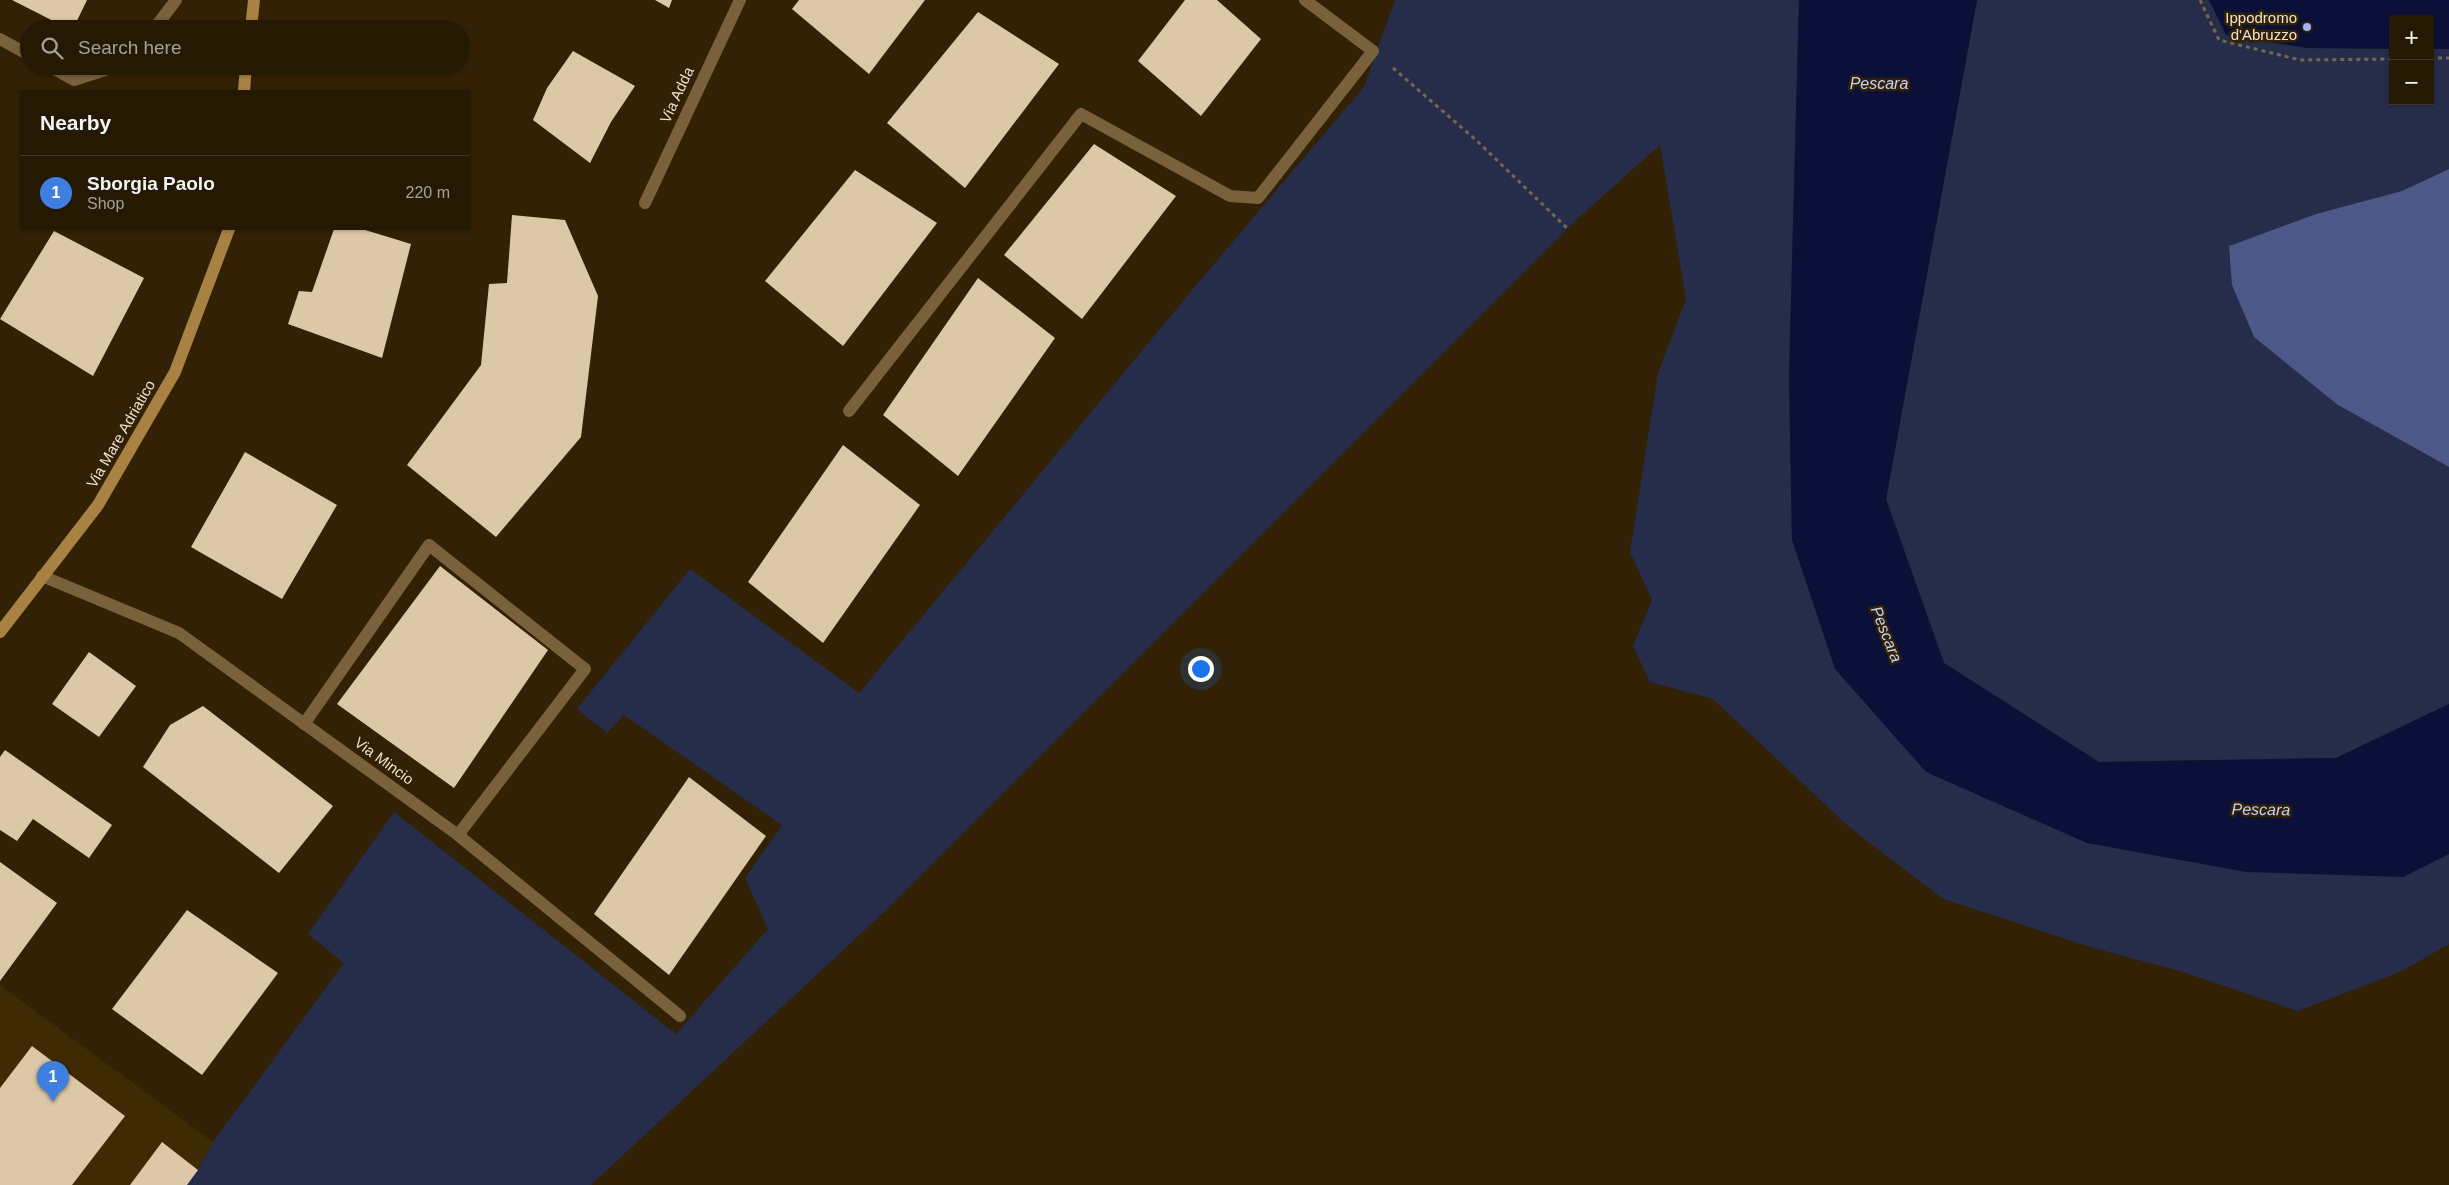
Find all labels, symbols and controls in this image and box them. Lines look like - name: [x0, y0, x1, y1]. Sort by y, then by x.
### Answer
- place label: Ippodromo d'Abruzzo: [2225, 9, 2297, 43]
- map controls: [2389, 15, 2434, 105]
- button: +: [2389, 15, 2434, 60]
- search box: [20, 20, 470, 75]
- marker: Ippodromo d'Abruzzo: [2301, 21, 2313, 33]
- icon: search: [38, 34, 66, 62]
- text: Search here: [78, 37, 182, 58]
- button: −: [2389, 60, 2434, 105]
- street label: Via Adda: [656, 64, 697, 125]
- water label: Pescara: [1850, 75, 1908, 92]
- text: Nearby: [40, 111, 111, 134]
- text: Sborgia Paolo: [87, 173, 215, 194]
- text: 1: [52, 184, 60, 201]
- text: 220 m: [406, 184, 450, 201]
- text: Shop: [87, 195, 124, 212]
- street label: Via Mare Adriatico: [83, 377, 158, 491]
- water label: Pescara: [1868, 604, 1905, 665]
- your location: [1188, 656, 1214, 682]
- street label: Via Mincio: [351, 733, 417, 788]
- water label: Pescara: [2231, 800, 2291, 819]
- pin: 1: [37, 1061, 69, 1102]

